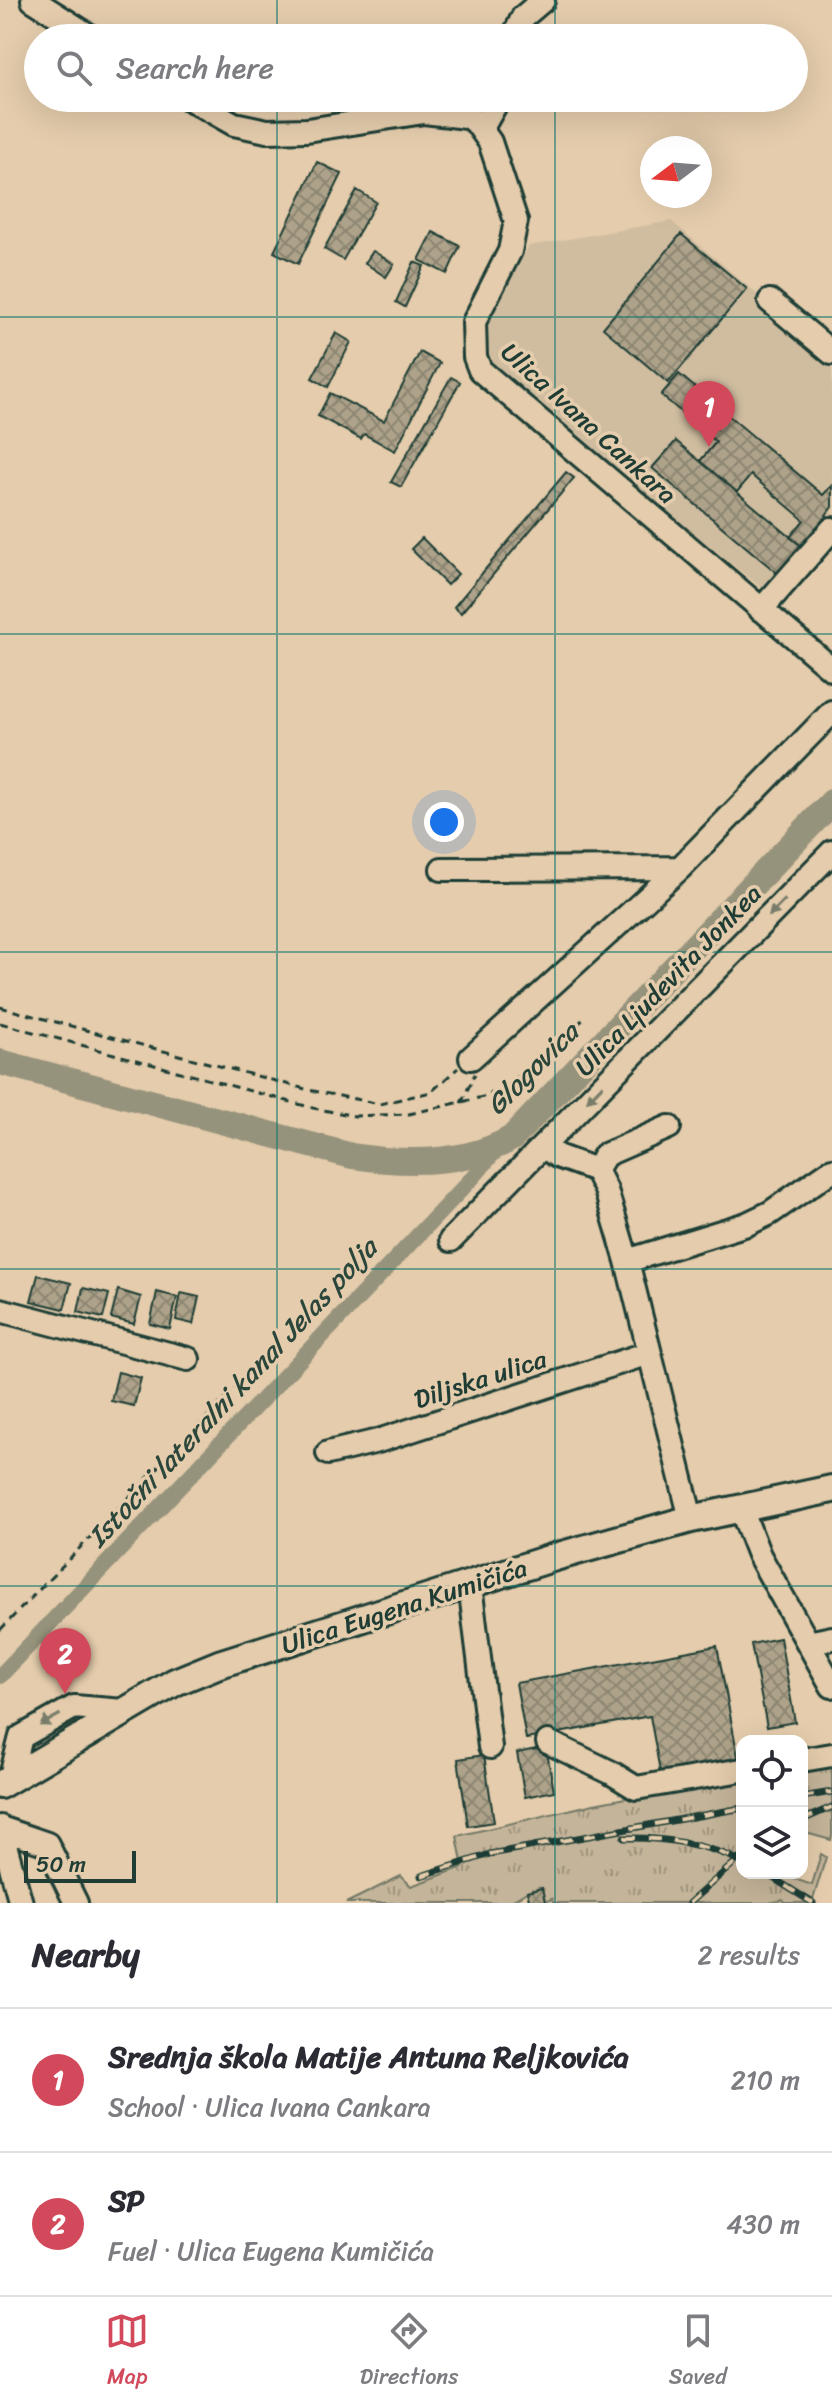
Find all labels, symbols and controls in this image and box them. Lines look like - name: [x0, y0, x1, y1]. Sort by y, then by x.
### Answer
- search box: [24, 24, 808, 112]
- text: Search here: [116, 41, 274, 95]
- icon: search: [52, 46, 96, 90]
- north arrow: [640, 136, 712, 208]
- street label: Ulica Ivana Cankara: [490, 330, 688, 516]
- pin: 1: [683, 381, 735, 447]
- your location: [424, 802, 464, 842]
- street label: Ulica Ljudevita Jonkea: [563, 873, 773, 1087]
- one-way arrow: [769, 898, 787, 917]
- water label: Glogovica: [474, 1008, 592, 1127]
- one-way arrow: [586, 1083, 605, 1102]
- water label: Istočni lateralni kanal Jelas polja: [74, 1224, 392, 1559]
- street label: Diljska ulica: [408, 1336, 553, 1422]
- street label: Ulica Eugena Kumičića: [275, 1545, 533, 1667]
- pin: 2: [39, 1628, 91, 1694]
- one-way arrow: [39, 1713, 61, 1727]
- map controls: [736, 1735, 808, 1879]
- button: locate: [736, 1735, 808, 1807]
- button: layers: [736, 1807, 808, 1879]
- text: 50 m: [36, 1845, 86, 1884]
- scale bar: [24, 1847, 136, 1883]
- text: Nearby: [32, 1925, 140, 1985]
- text: 2 results: [698, 1932, 800, 1978]
- text: Srednja škola Matije Antuna Reljkovića: [108, 2030, 629, 2084]
- text: 1: [52, 2057, 64, 2103]
- text: 210 m: [731, 2057, 800, 2103]
- text: School · Ulica Ivana Cankara: [108, 2084, 431, 2130]
- text: SP: [108, 2174, 144, 2228]
- text: 2: [50, 2201, 66, 2247]
- text: 430 m: [726, 2201, 800, 2247]
- text: Fuel · Ulica Eugena Kumičića: [108, 2228, 434, 2274]
- tab: Map: [105, 2309, 149, 2396]
- tab: Directions: [360, 2309, 458, 2396]
- tab: Saved: [669, 2309, 727, 2396]

